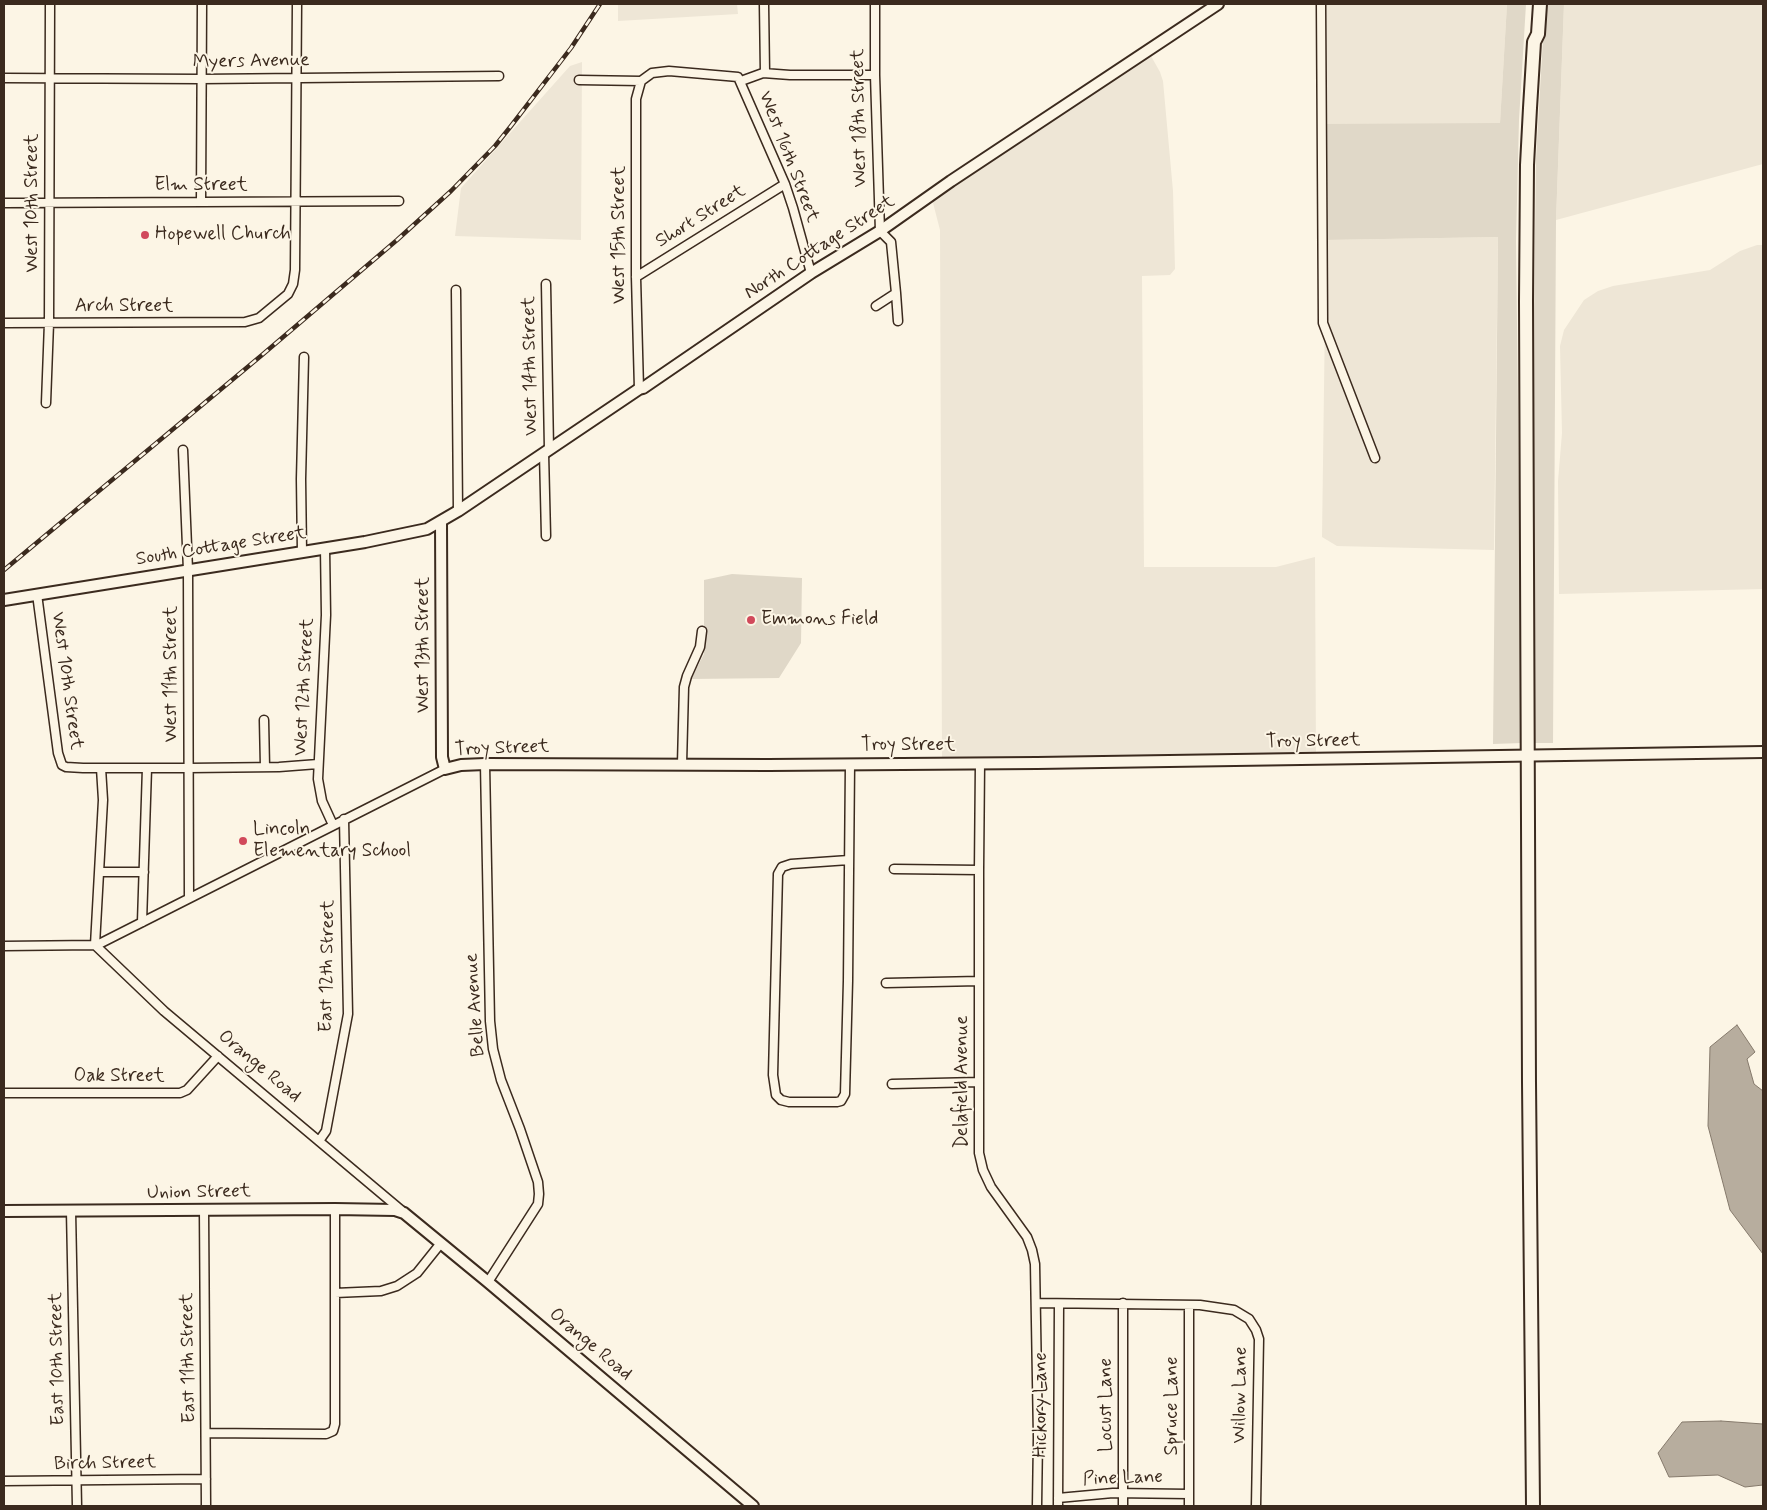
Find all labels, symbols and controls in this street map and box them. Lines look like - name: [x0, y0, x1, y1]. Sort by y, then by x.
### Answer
- street label: West 18th Street: [847, 49, 873, 187]
- street label: Myers Avenue: [192, 50, 310, 74]
- street label: West 16th Street: [753, 88, 823, 226]
- street label: West 10th Street: [22, 134, 44, 272]
- street label: West 15th Street: [609, 166, 631, 304]
- street label: Elm Street: [154, 175, 248, 197]
- street label: Short Street: [652, 180, 750, 254]
- street label: North Cottage Street: [741, 191, 899, 305]
- place label: Hopewell Church: [155, 224, 291, 246]
- marker: Hopewell Church: [139, 229, 151, 241]
- street label: Arch Street: [75, 296, 173, 318]
- street label: West 14th Street: [518, 296, 544, 436]
- street label: South Cottage Street: [134, 522, 308, 572]
- street label: West 13th Street: [413, 577, 435, 713]
- street label: West 11th Street: [161, 606, 183, 742]
- place label: Emmons Field: [761, 609, 878, 631]
- street label: West 10th Street: [45, 611, 87, 751]
- marker: Emmons Field: [745, 614, 757, 626]
- street label: West 12th Street: [290, 617, 320, 757]
- street label: Troy Street: [1265, 730, 1361, 754]
- street label: Troy Street: [861, 735, 955, 757]
- street label: Troy Street: [454, 736, 550, 762]
- place label: Lincoln Elementary School: [253, 819, 411, 863]
- marker: Lincoln Elementary School: [237, 835, 249, 847]
- street label: East 12th Street: [315, 899, 341, 1033]
- street label: Belle Avenue: [461, 953, 491, 1057]
- street label: Delafield Avenue: [952, 1015, 974, 1149]
- street label: Orange Road: [213, 1026, 305, 1108]
- street label: Oak Street: [73, 1066, 165, 1088]
- street label: Union Street: [147, 1181, 251, 1205]
- street label: East 10th Street: [45, 1292, 71, 1426]
- street label: East 11th Street: [176, 1292, 202, 1424]
- street label: Orange Road: [544, 1304, 636, 1386]
- street label: Willow Lane: [1229, 1346, 1253, 1444]
- street label: Hickory Lane: [1031, 1352, 1053, 1458]
- street label: Spruce Lane: [1162, 1356, 1184, 1456]
- street label: Locust Lane: [1096, 1358, 1118, 1452]
- street label: Birch Street: [54, 1452, 156, 1476]
- street label: Pine Lane: [1083, 1466, 1163, 1492]

